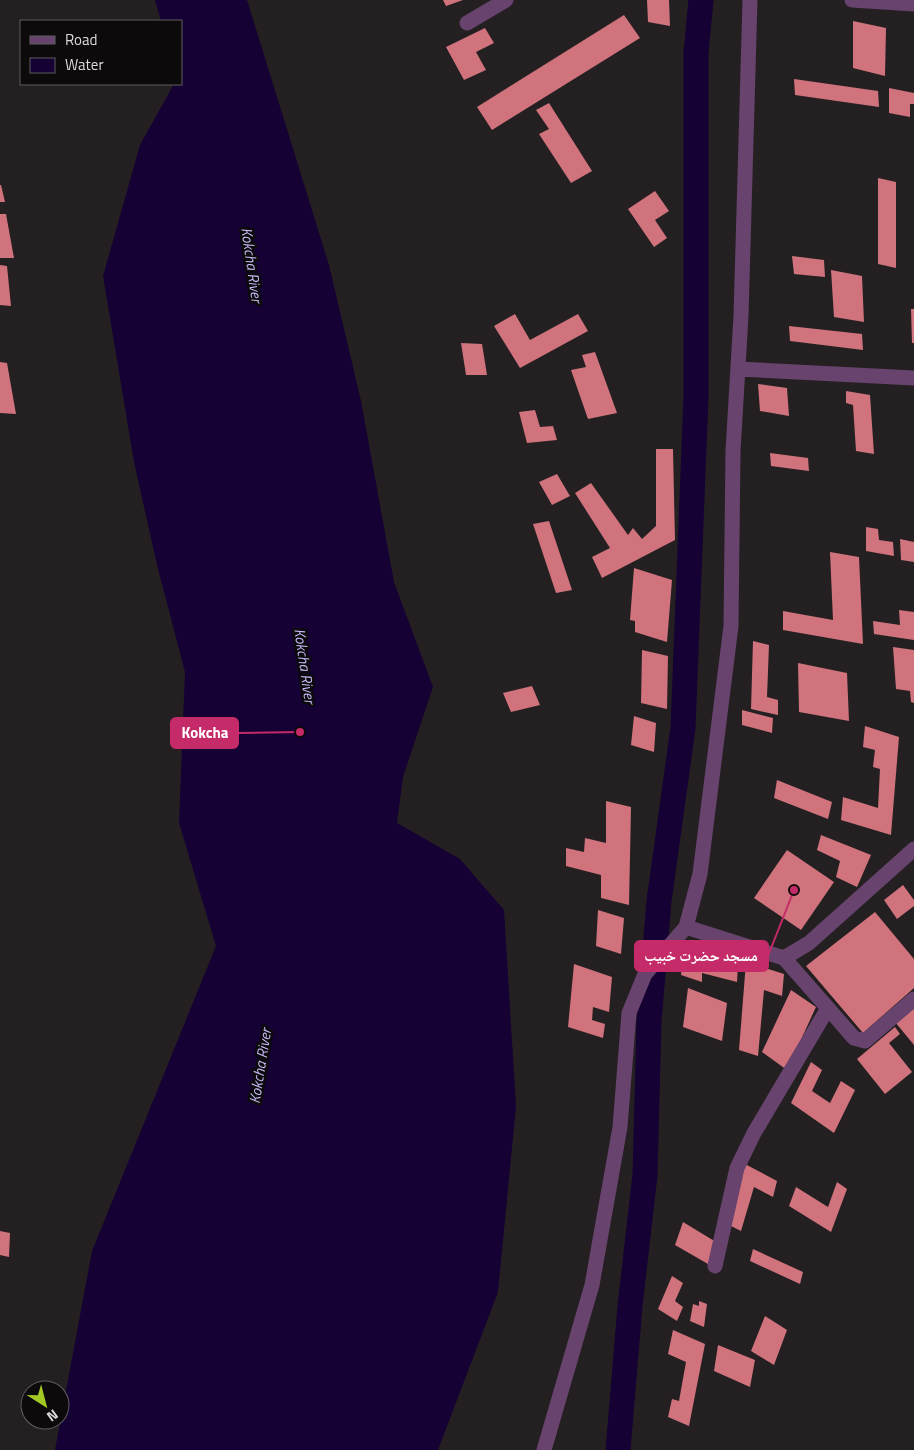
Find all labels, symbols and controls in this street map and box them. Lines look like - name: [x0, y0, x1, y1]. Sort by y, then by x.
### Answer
- legend: [20, 20, 182, 85]
- text: Road: [65, 28, 97, 51]
- text: Water: [65, 53, 104, 76]
- water label: Kokcha River: [235, 226, 269, 306]
- water label: Kokcha River: [288, 627, 322, 707]
- callout: Kokcha: [171, 718, 238, 748]
- text: Kokcha: [182, 721, 229, 744]
- callout: مسجد حضرت خبیب: [635, 941, 768, 971]
- text: مسجد حضرت خبیب: [644, 944, 758, 967]
- water label: Kokcha River: [243, 1025, 278, 1105]
- north arrow: [20, 1380, 70, 1430]
- text: N: [43, 1405, 63, 1427]

